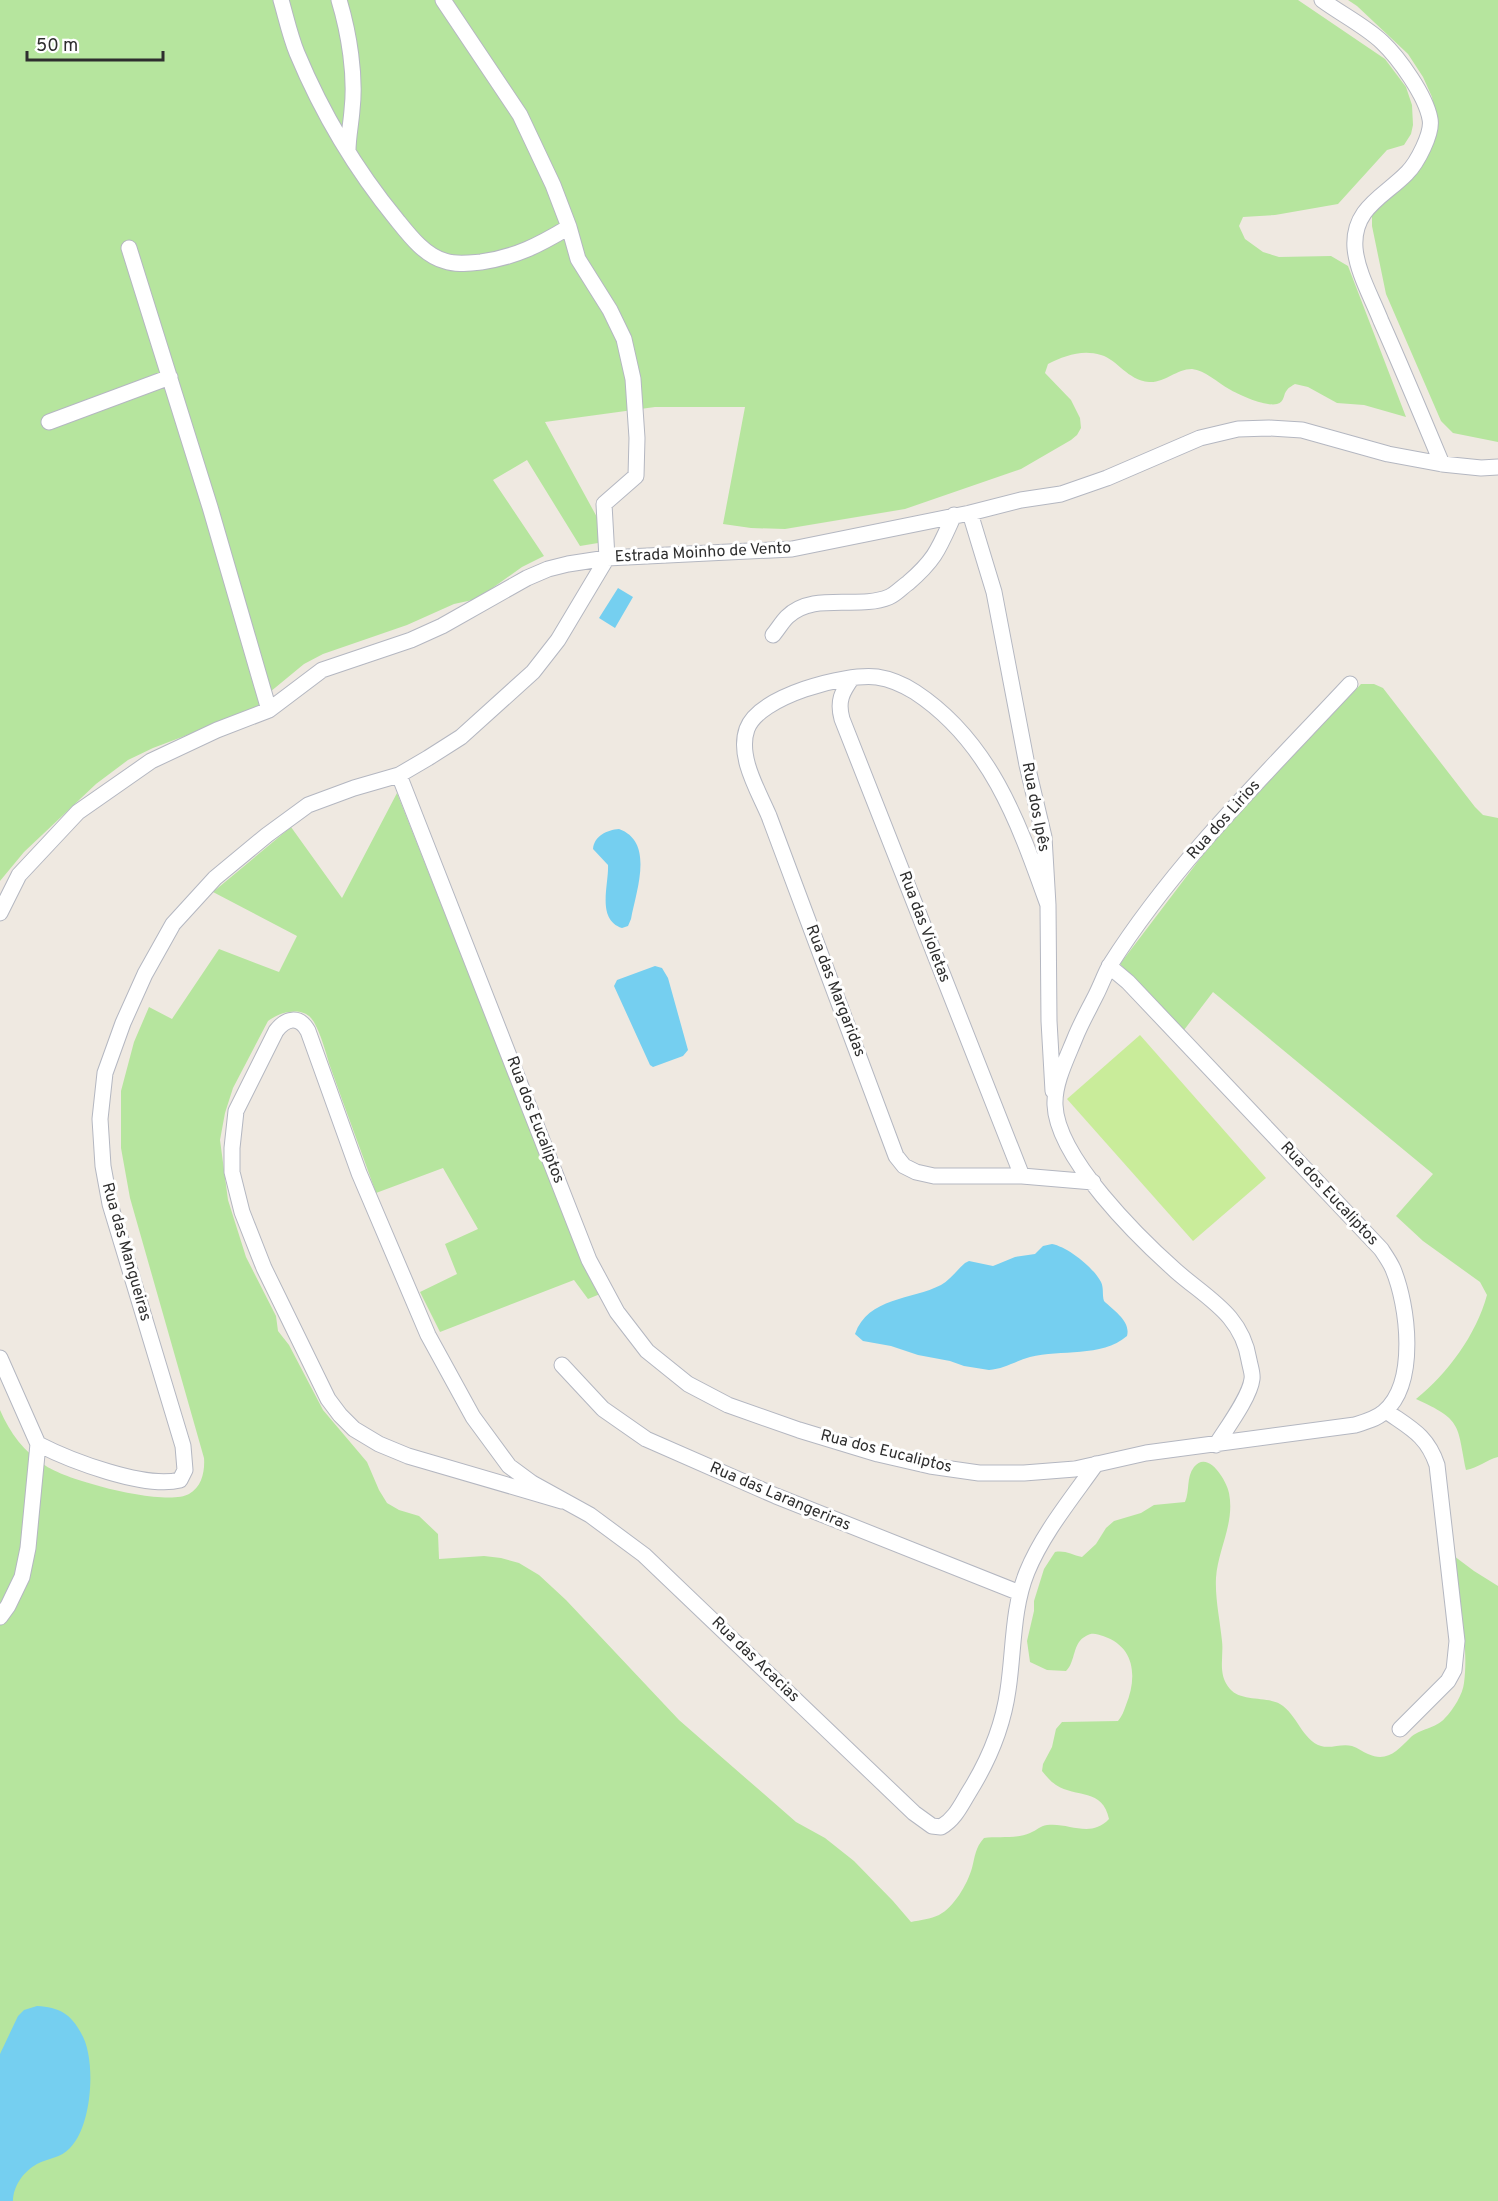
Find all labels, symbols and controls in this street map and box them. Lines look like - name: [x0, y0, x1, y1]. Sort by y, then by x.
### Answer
- scale bar: [27, 24, 164, 62]
- text: 50 m: [36, 35, 78, 58]
- street label: Estrada Moinho de Vento: [614, 538, 792, 568]
- street label: Rua dos Ipês: [1017, 761, 1053, 853]
- street label: Rua dos Lirios: [1183, 776, 1265, 864]
- street label: Rua das Violetas: [894, 869, 954, 985]
- street label: Rua das Margaridas: [801, 922, 869, 1060]
- street label: Rua dos Eucaliptos: [502, 1053, 568, 1187]
- street label: Rua dos Eucaliptos: [1276, 1138, 1382, 1250]
- street label: Rua das Mangueiras: [97, 1180, 155, 1324]
- street label: Rua dos Eucaliptos: [818, 1426, 954, 1478]
- street label: Rua das Larangeriras: [706, 1458, 854, 1536]
- street label: Rua das Acacias: [707, 1613, 803, 1707]

